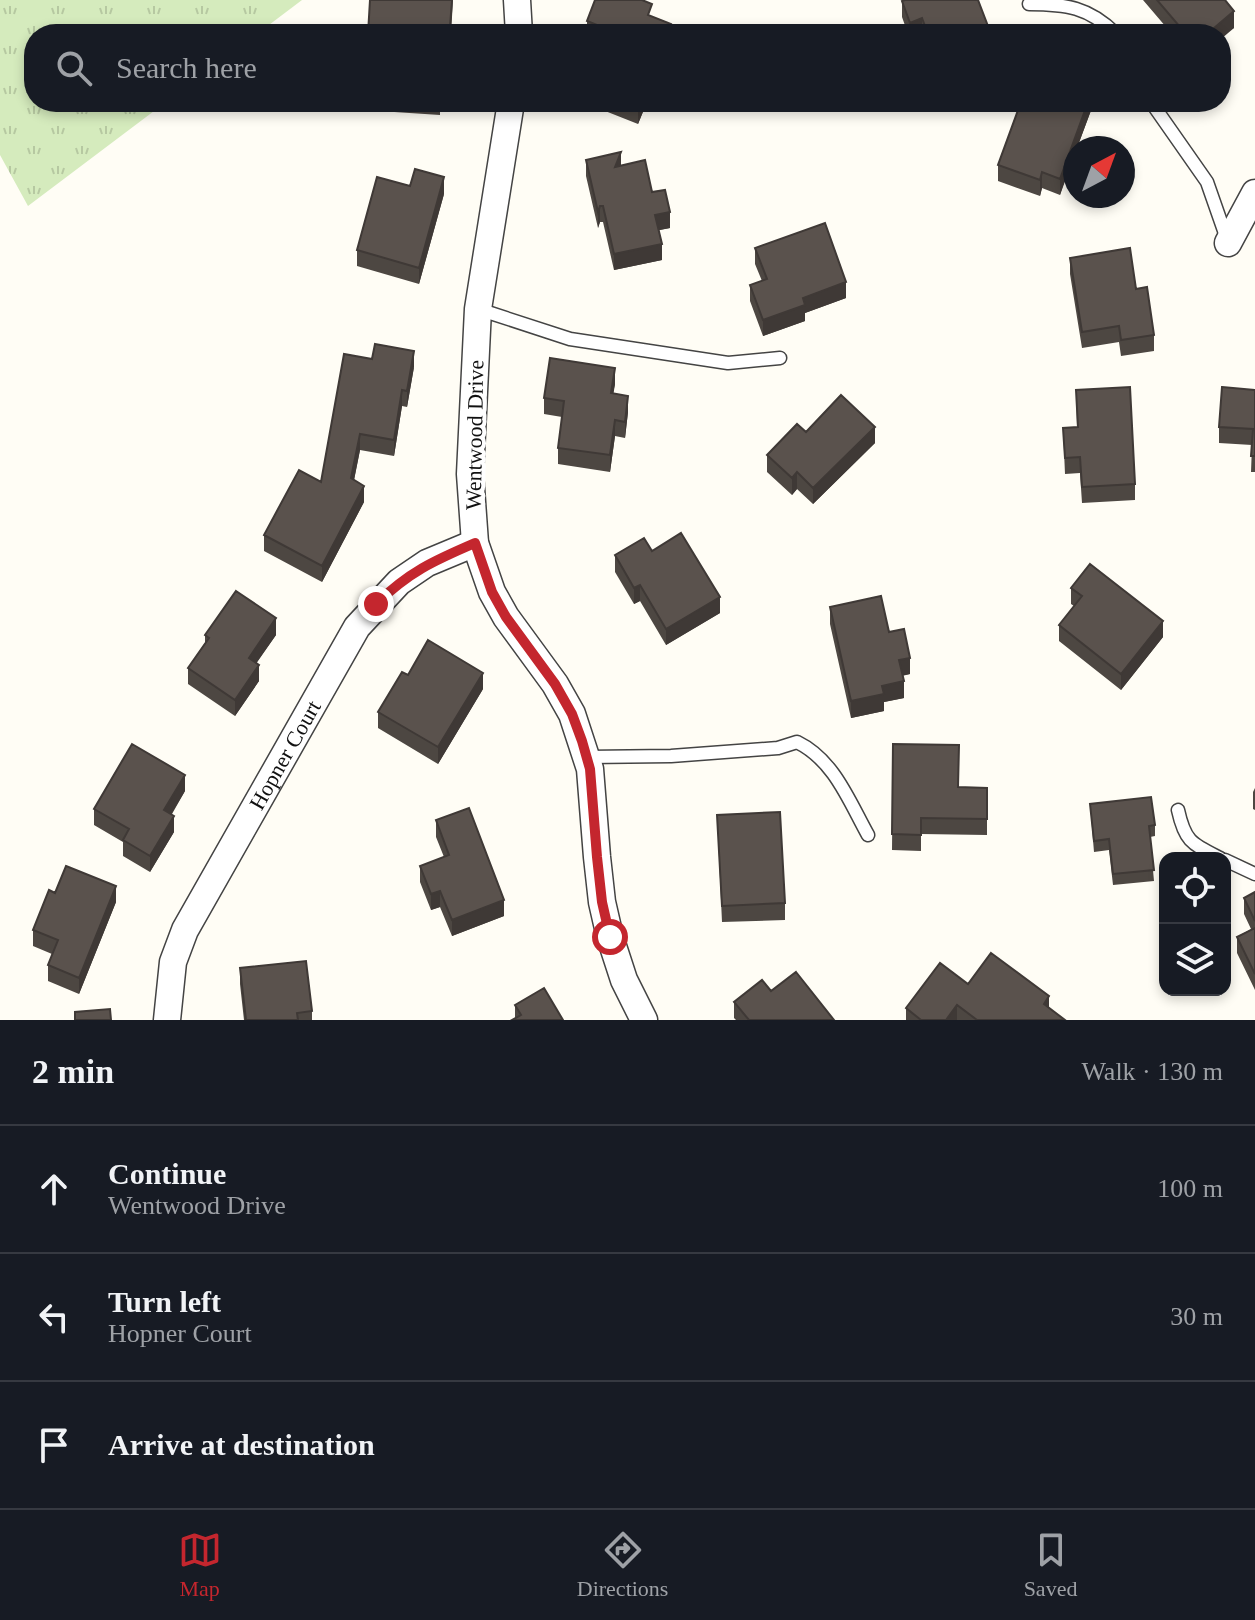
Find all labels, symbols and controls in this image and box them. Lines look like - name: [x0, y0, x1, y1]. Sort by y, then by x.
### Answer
- search box: [24, 24, 1231, 112]
- icon: search: [52, 46, 96, 90]
- text: Search here: [116, 51, 257, 84]
- north arrow: [1063, 136, 1135, 208]
- street label: Wentwood Drive: [461, 360, 488, 510]
- route end: [358, 586, 394, 622]
- street label: Hopner Court: [244, 696, 326, 814]
- map controls: [1159, 852, 1231, 996]
- button: locate: [1159, 852, 1231, 924]
- route start: [592, 919, 628, 955]
- button: layers: [1159, 924, 1231, 996]
- text: 2 min: [32, 1053, 114, 1090]
- text: Walk · 130 m: [1081, 1057, 1223, 1086]
- text: Continue: [108, 1157, 226, 1190]
- icon: ahead: [32, 1167, 76, 1211]
- text: 100 m: [1157, 1174, 1223, 1203]
- text: Wentwood Drive: [108, 1191, 286, 1220]
- text: Turn left: [108, 1285, 221, 1318]
- icon: left: [32, 1295, 76, 1339]
- text: 30 m: [1170, 1302, 1223, 1331]
- text: Hopner Court: [108, 1319, 252, 1348]
- icon: arrive: [32, 1423, 76, 1467]
- text: Arrive at destination: [108, 1428, 375, 1461]
- tab: Map: [178, 1528, 222, 1602]
- tab: Directions: [577, 1528, 668, 1602]
- tab: Saved: [1024, 1528, 1077, 1602]

